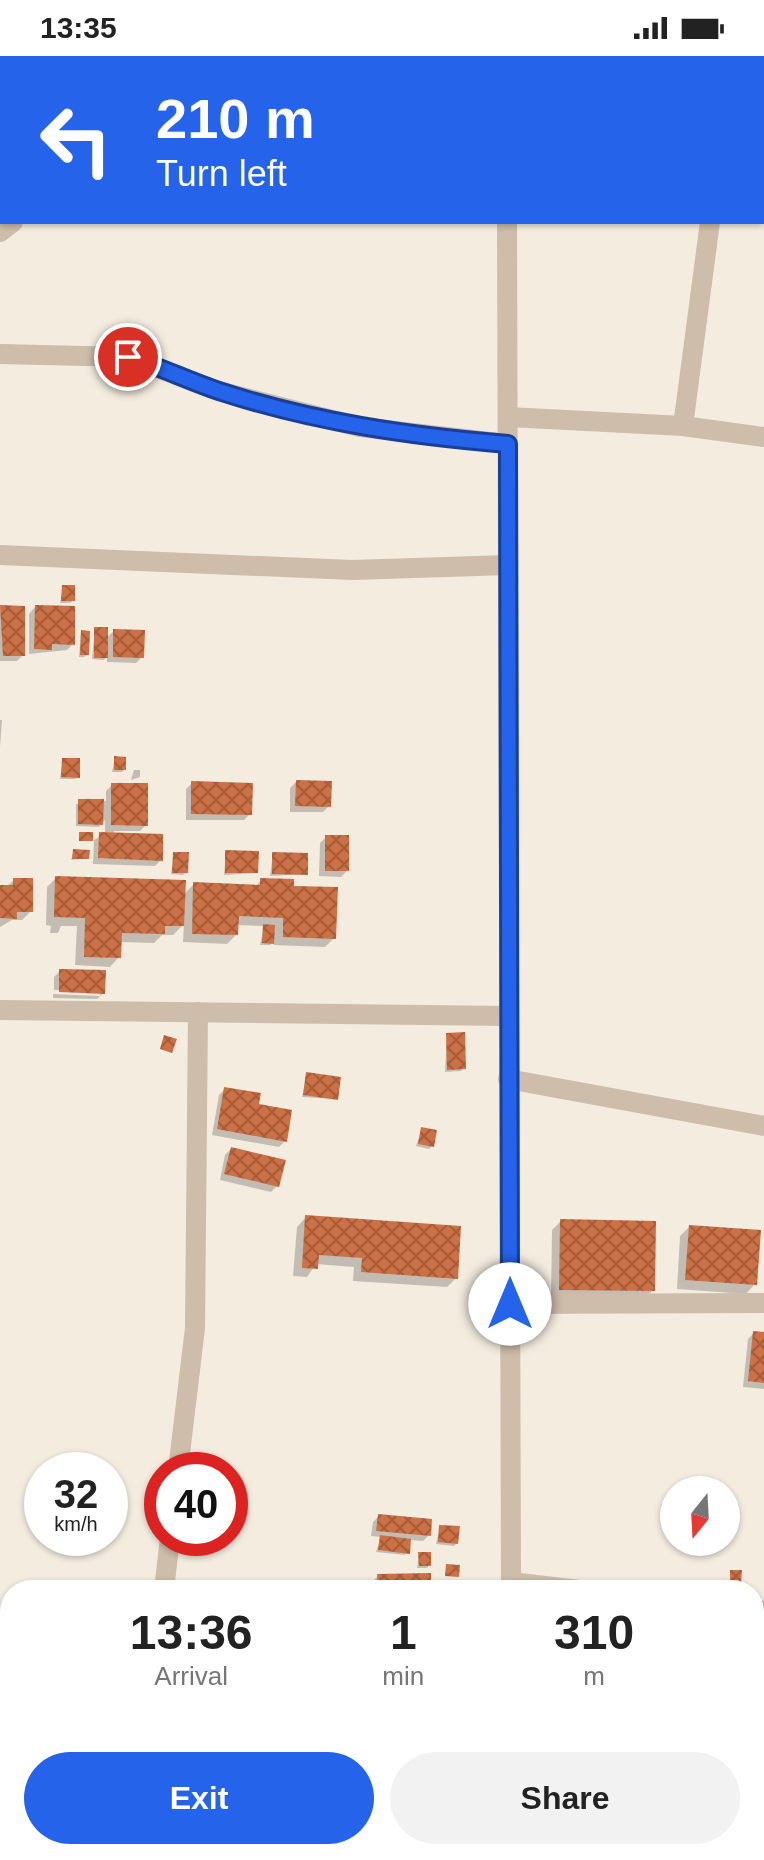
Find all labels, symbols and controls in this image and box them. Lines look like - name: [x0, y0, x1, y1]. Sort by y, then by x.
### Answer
- text: 13:35: [40, 11, 117, 44]
- text: 210 m: [156, 87, 315, 150]
- icon: left: [24, 88, 128, 192]
- text: Turn left: [156, 153, 287, 194]
- pin: [94, 323, 162, 391]
- icon: arrive: [106, 335, 150, 379]
- position arrow: [468, 1262, 552, 1346]
- speed limit sign: 40: [144, 1452, 248, 1556]
- text: 32: [54, 1472, 98, 1516]
- north arrow: [660, 1476, 740, 1556]
- map controls: [660, 1476, 740, 1556]
- text: km/h: [54, 1513, 98, 1535]
- text: 13:36: [130, 1606, 253, 1659]
- text: 1: [390, 1606, 417, 1659]
- text: 310: [554, 1606, 634, 1659]
- text: Arrival: [154, 1661, 228, 1691]
- text: min: [382, 1661, 424, 1691]
- text: m: [583, 1661, 605, 1691]
- button: Exit: [24, 1752, 374, 1844]
- button: Share: [390, 1752, 740, 1844]

